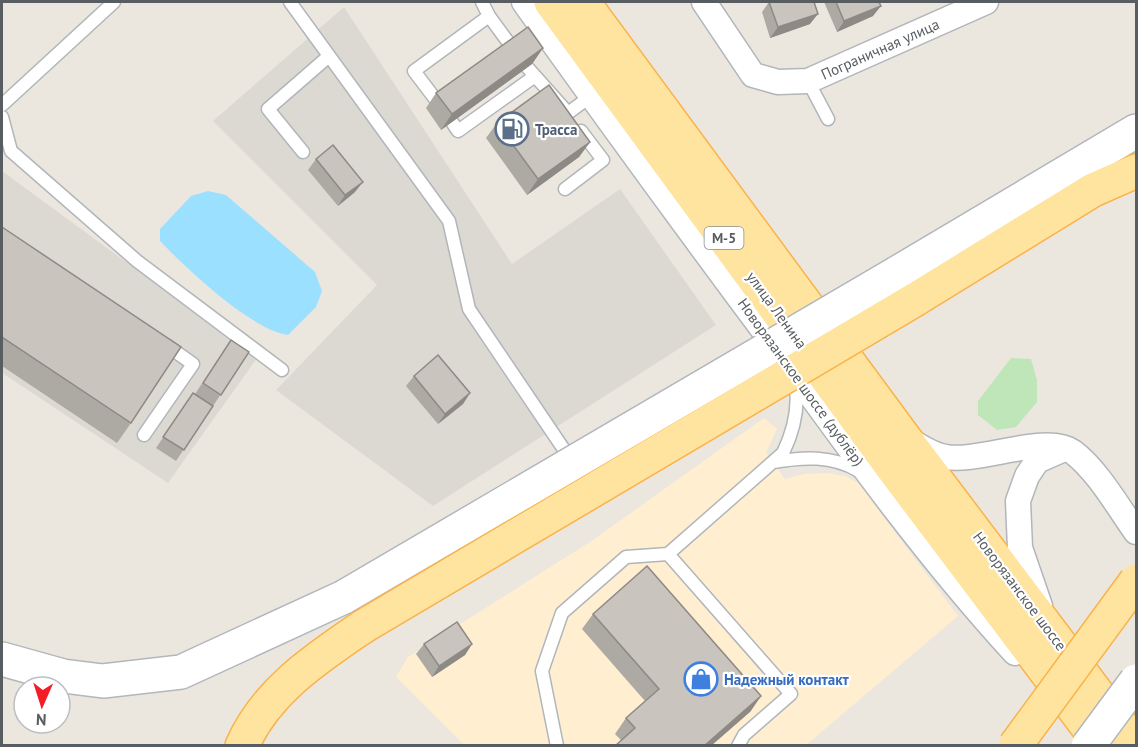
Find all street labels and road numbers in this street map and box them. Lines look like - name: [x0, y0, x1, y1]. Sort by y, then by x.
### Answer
- street label: Пограничная улица: [818, 14, 942, 84]
- road number: М-5: [704, 227, 744, 249]
- street label: улица Ленина: [743, 268, 811, 352]
- street label: Новорязанское шоссе (дублёр): [734, 294, 868, 470]
- street label: Новорязанское шоссе: [969, 528, 1071, 654]

